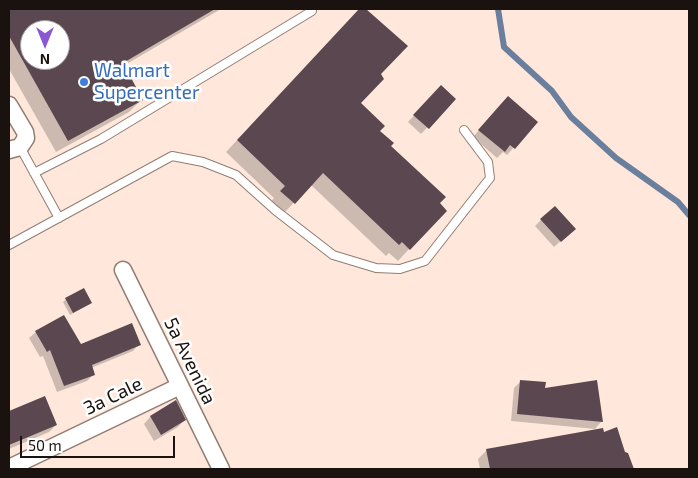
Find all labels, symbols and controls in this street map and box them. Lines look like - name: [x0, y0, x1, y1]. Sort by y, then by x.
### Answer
- north arrow: [20, 20, 70, 70]
- text: N: [40, 51, 50, 68]
- place label: Walmart Supercenter: [94, 60, 200, 104]
- marker: Walmart Supercenter: [78, 76, 90, 88]
- street label: 5a Avenida: [159, 314, 221, 408]
- street label: 3a Cale: [80, 372, 146, 420]
- scale bar: [22, 426, 178, 458]
- text: 50 m: [28, 436, 62, 454]

